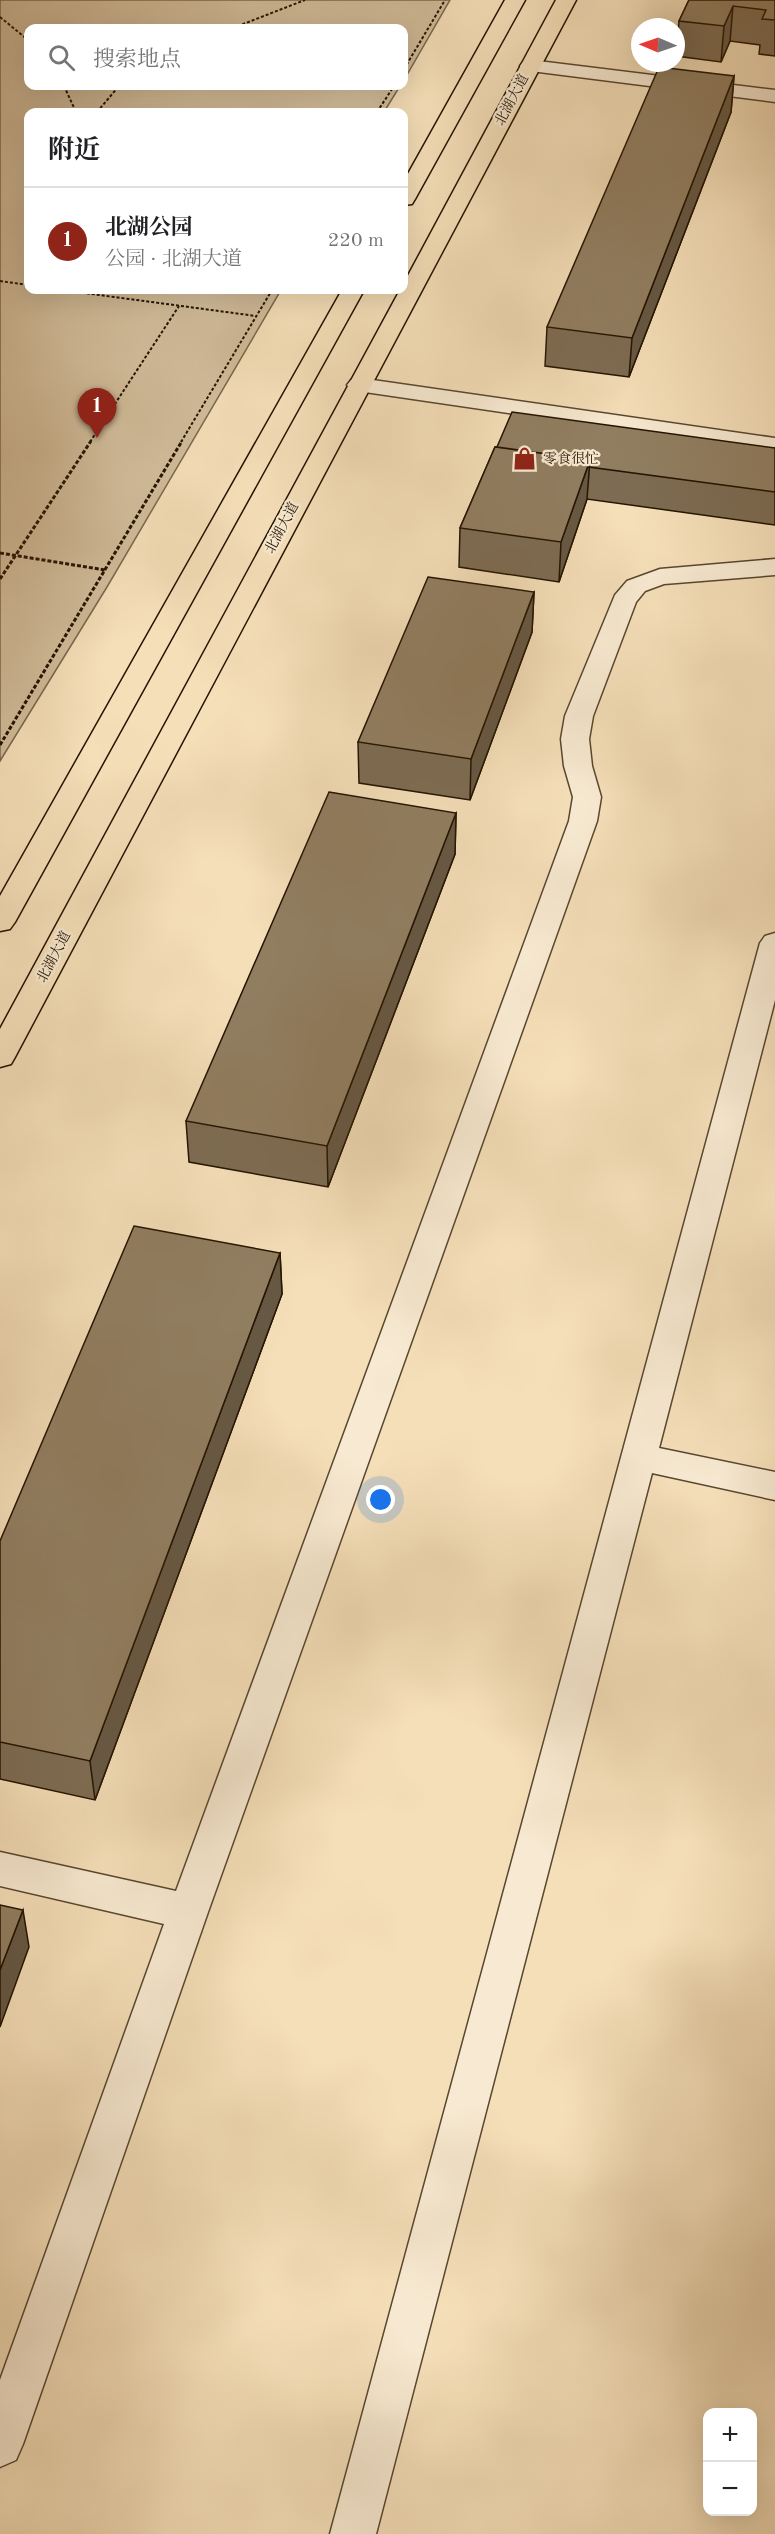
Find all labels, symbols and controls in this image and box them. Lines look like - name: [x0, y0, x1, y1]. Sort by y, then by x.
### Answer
- north arrow: [631, 18, 685, 72]
- search box: [24, 24, 408, 90]
- icon: search: [45, 41, 78, 74]
- text: 搜索地点: [93, 49, 181, 71]
- street label: 北湖大道: [492, 72, 531, 128]
- text: 附近: [48, 138, 100, 164]
- text: 北湖公园: [105, 217, 193, 239]
- text: 1: [62, 231, 73, 251]
- text: 220 m: [328, 231, 384, 251]
- text: 公园 · 北湖大道: [105, 250, 242, 270]
- pin: 1: [78, 388, 116, 438]
- shop icon: 零食很忙: [512, 446, 538, 472]
- place label: 零食很忙: [543, 451, 599, 466]
- street label: 北湖大道: [262, 500, 301, 556]
- street label: 北湖大道: [34, 929, 73, 985]
- your location: [366, 1485, 395, 1514]
- map controls: [703, 2408, 757, 2516]
- button: +: [703, 2408, 757, 2462]
- button: −: [703, 2462, 757, 2516]

